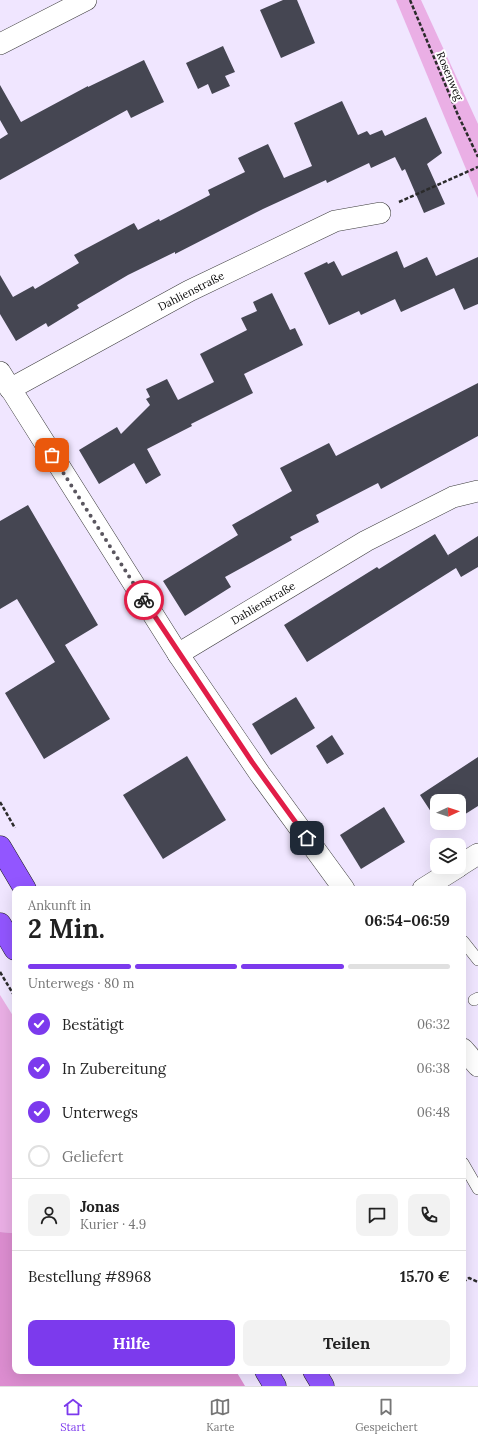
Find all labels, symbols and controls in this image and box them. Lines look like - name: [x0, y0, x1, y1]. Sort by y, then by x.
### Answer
- street label: Rosenweg: [433, 50, 467, 103]
- street label: Dahlienstraße: [156, 268, 226, 314]
- pin: [35, 438, 69, 472]
- icon: bag: [41, 444, 63, 466]
- street label: Dahlienstraße: [228, 578, 298, 628]
- courier: [124, 580, 164, 620]
- icon: bike: [133, 589, 155, 611]
- north arrow: [430, 794, 466, 830]
- map controls: [430, 794, 466, 874]
- pin: [290, 821, 324, 855]
- icon: home: [296, 827, 318, 849]
- button: layers: [430, 838, 466, 874]
- text: Ankunft in: [28, 897, 91, 914]
- text: 06:54–06:59: [365, 911, 450, 930]
- text: 2 Min.: [28, 912, 105, 945]
- text: Unterwegs · 80 m: [28, 975, 134, 992]
- icon: check: [28, 1013, 50, 1035]
- text: Bestätigt: [62, 1015, 124, 1034]
- text: 06:32: [417, 1016, 450, 1033]
- icon: check: [28, 1057, 50, 1079]
- text: In Zubereitung: [62, 1059, 166, 1078]
- text: 06:38: [417, 1060, 450, 1077]
- icon: check: [28, 1101, 50, 1123]
- text: Unterwegs: [62, 1103, 138, 1122]
- text: 06:48: [417, 1104, 450, 1121]
- text: Geliefert: [62, 1147, 124, 1166]
- button: person: [28, 1194, 70, 1236]
- button: chat: [356, 1194, 398, 1236]
- button: phone: [408, 1194, 450, 1236]
- text: Jonas: [80, 1197, 120, 1216]
- text: Kurier · 4.9: [80, 1216, 146, 1233]
- text: Bestellung #8968: [28, 1267, 151, 1286]
- text: 15.70 €: [400, 1267, 450, 1286]
- button: Hilfe: [28, 1320, 235, 1366]
- button: Teilen: [243, 1320, 450, 1366]
- tab: Start: [60, 1396, 86, 1434]
- tab: Karte: [206, 1396, 234, 1434]
- tab: Gespeichert: [355, 1396, 418, 1434]

